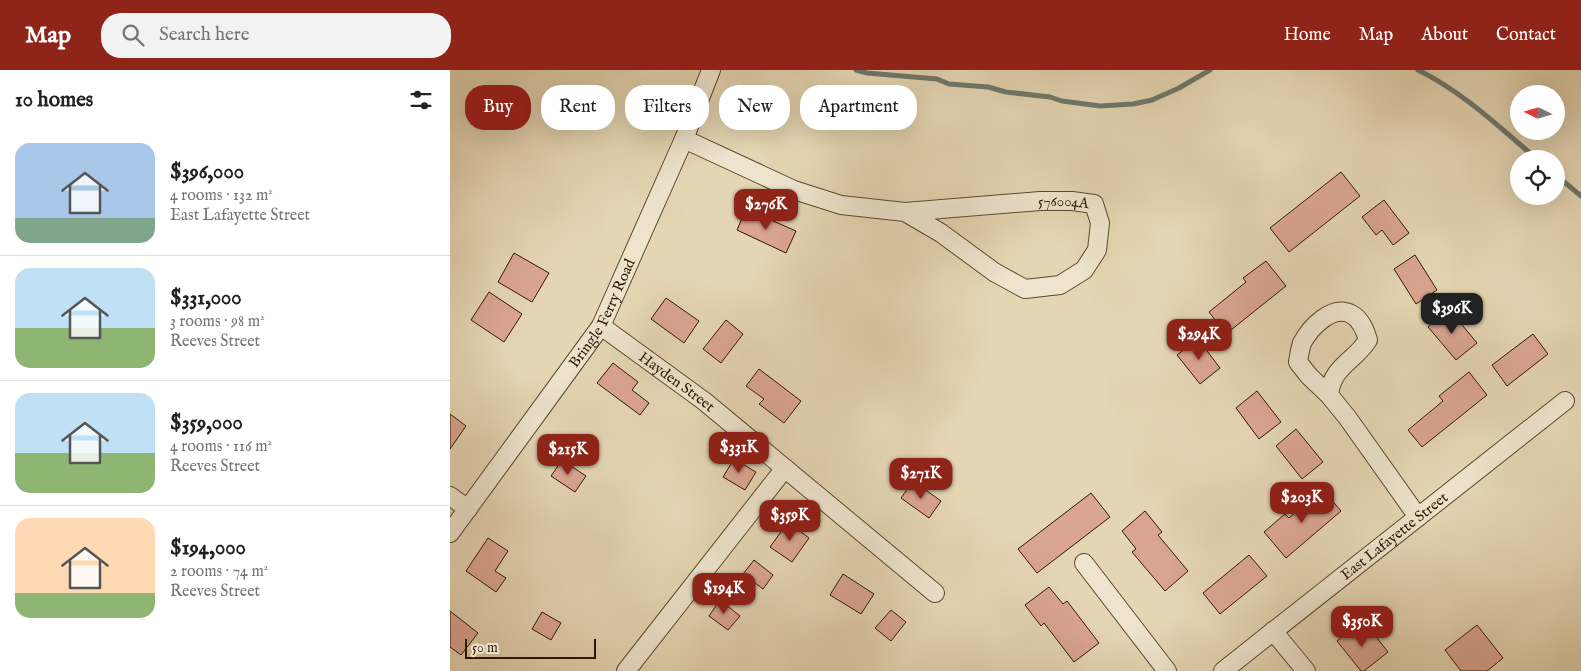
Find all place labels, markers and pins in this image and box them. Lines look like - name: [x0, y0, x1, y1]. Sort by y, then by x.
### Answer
- pin: $276K: [731, 189, 801, 231]
- pin: $396K: [1417, 292, 1487, 335]
- pin: $294K: [1164, 318, 1234, 361]
- pin: $331K: [704, 432, 774, 474]
- pin: $215K: [533, 434, 603, 476]
- pin: $271K: [886, 458, 956, 500]
- pin: $203K: [1267, 482, 1337, 524]
- pin: $359K: [755, 500, 825, 542]
- pin: $194K: [689, 572, 759, 615]
- pin: $350K: [1327, 606, 1397, 648]

